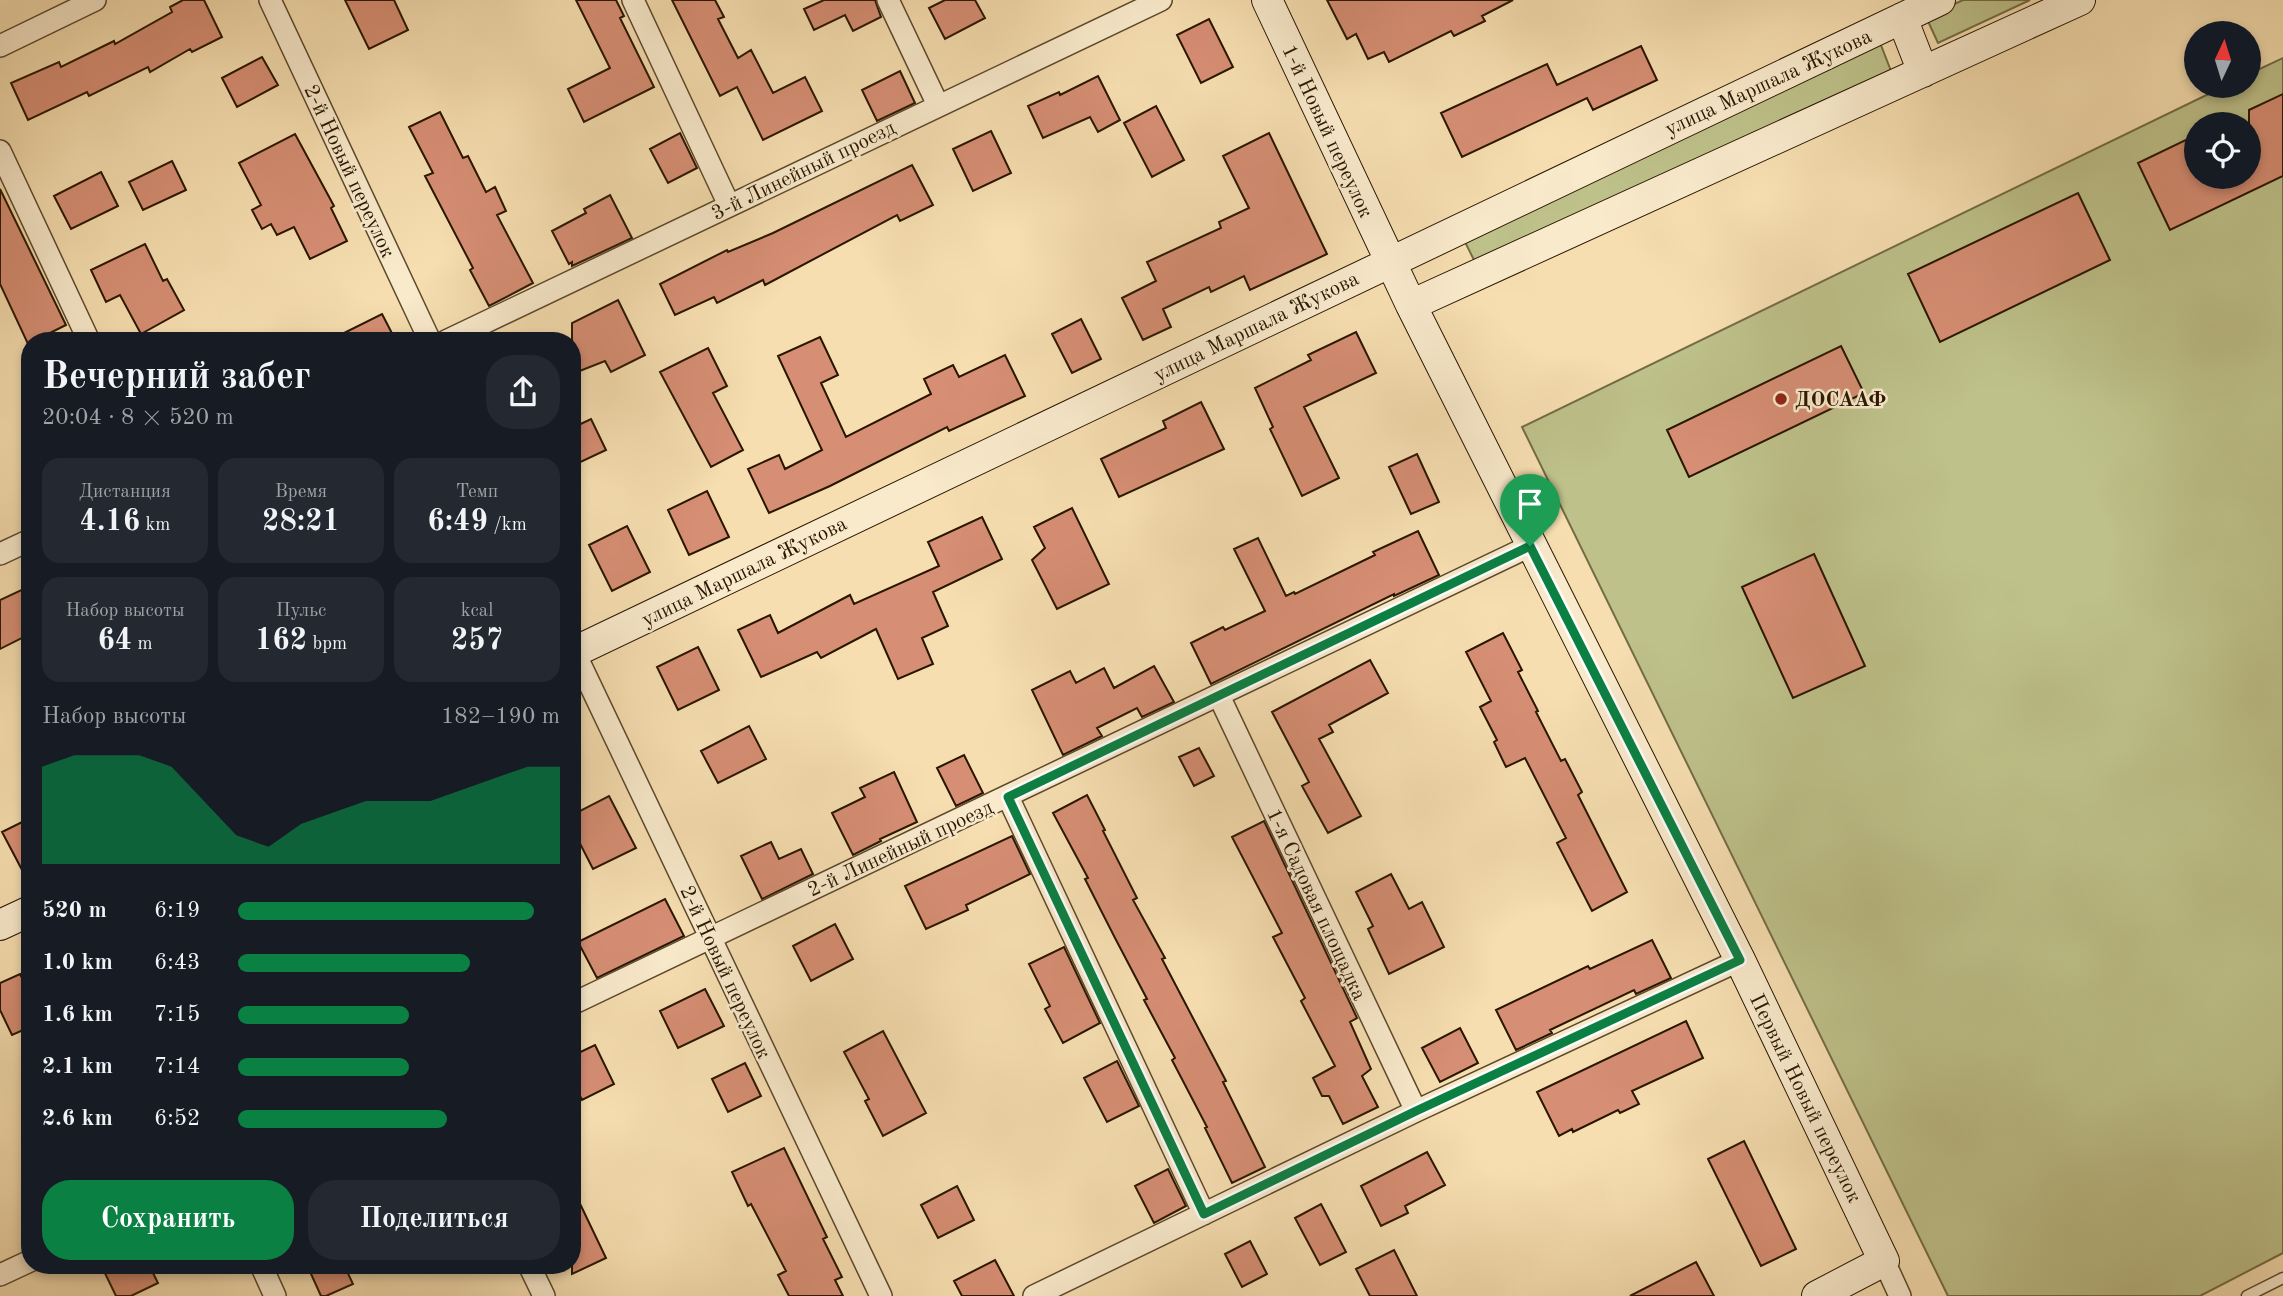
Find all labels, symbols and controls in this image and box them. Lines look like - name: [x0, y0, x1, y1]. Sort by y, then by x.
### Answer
- north arrow: [2184, 21, 2261, 98]
- map controls: [2184, 21, 2261, 189]
- street label: улица Маршала Жукова: [1662, 26, 1875, 140]
- street label: 1-й Новый переулок: [1277, 42, 1376, 222]
- street label: 2-й Новый переулок: [299, 82, 398, 262]
- button: locate: [2184, 112, 2261, 189]
- street label: 3-й Линейный проезд: [708, 117, 900, 225]
- street label: улица Маршала Жукова: [1151, 269, 1363, 386]
- button: share: [486, 355, 560, 429]
- text: Вечерний забег: [42, 359, 311, 397]
- place label: ДОСААФ: [1795, 390, 1886, 411]
- marker: ДОСААФ: [1773, 391, 1789, 407]
- text: 20:04 · 8 × 520 m: [42, 406, 234, 429]
- pin: [1500, 474, 1560, 546]
- text: Дистанция: [79, 483, 171, 502]
- text: Время: [275, 483, 327, 502]
- text: Темп: [456, 483, 498, 502]
- icon: arrive: [1511, 485, 1549, 523]
- text: 4.16: [80, 507, 140, 537]
- text: 28:21: [262, 507, 340, 537]
- text: 6:49: [427, 507, 488, 537]
- street label: улица Маршала Жукова: [639, 514, 851, 631]
- text: km: [140, 516, 170, 535]
- text: /km: [488, 516, 527, 535]
- text: Набор высоты: [65, 602, 185, 621]
- text: Пульс: [276, 602, 326, 621]
- text: kcal: [461, 602, 493, 621]
- text: 64: [97, 626, 132, 656]
- text: 162: [255, 626, 307, 656]
- text: 257: [451, 626, 503, 656]
- text: m: [132, 635, 153, 654]
- text: bpm: [307, 635, 347, 654]
- text: Набор высоты: [42, 705, 186, 728]
- text: 182–190 m: [441, 705, 560, 728]
- street label: 2-й Линейный проезд: [805, 797, 997, 901]
- street label: 1-я Садовая площадка: [1262, 805, 1369, 1004]
- street label: 2-й Новый переулок: [675, 883, 774, 1063]
- text: 520 m: [42, 899, 107, 922]
- text: 6:19: [154, 899, 200, 922]
- text: 1.0 km: [42, 951, 113, 974]
- text: 6:43: [154, 951, 200, 974]
- street label: Первый Новый переулок: [1745, 991, 1865, 1207]
- text: 1.6 km: [42, 1003, 113, 1026]
- text: 7:15: [154, 1003, 200, 1026]
- text: 2.1 km: [42, 1055, 113, 1078]
- text: 7:14: [154, 1055, 200, 1078]
- text: 2.6 km: [42, 1107, 113, 1130]
- text: 6:52: [154, 1107, 200, 1130]
- button: Сохранить: [42, 1180, 294, 1260]
- button: Поделиться: [308, 1180, 560, 1260]

